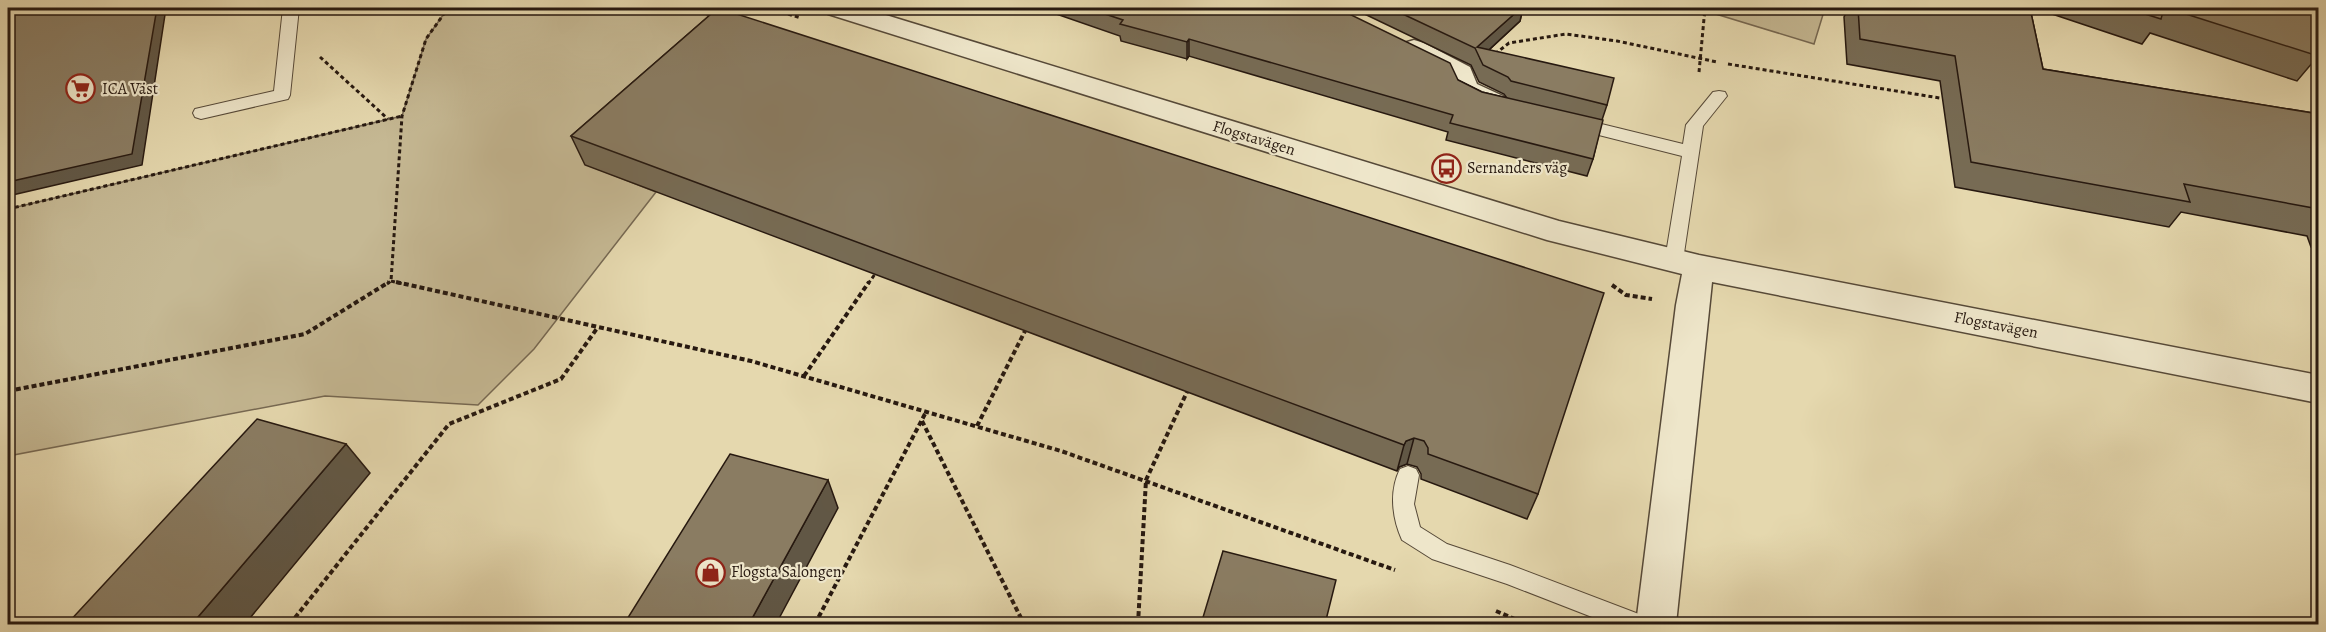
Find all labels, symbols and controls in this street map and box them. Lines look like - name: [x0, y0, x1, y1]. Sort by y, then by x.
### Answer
- supermarket icon: ICA Väst: [65, 73, 97, 105]
- place label: ICA Väst: [102, 78, 158, 100]
- street label: Flogstavägen: [1210, 115, 1298, 161]
- bus stop icon: Sernanders väg: [1430, 152, 1462, 184]
- place label: Sernanders väg: [1467, 157, 1567, 179]
- street label: Flogstavägen: [1952, 306, 2040, 344]
- shop icon: Flogsta Salongen: [694, 556, 726, 588]
- place label: Flogsta Salongen: [731, 561, 842, 583]

